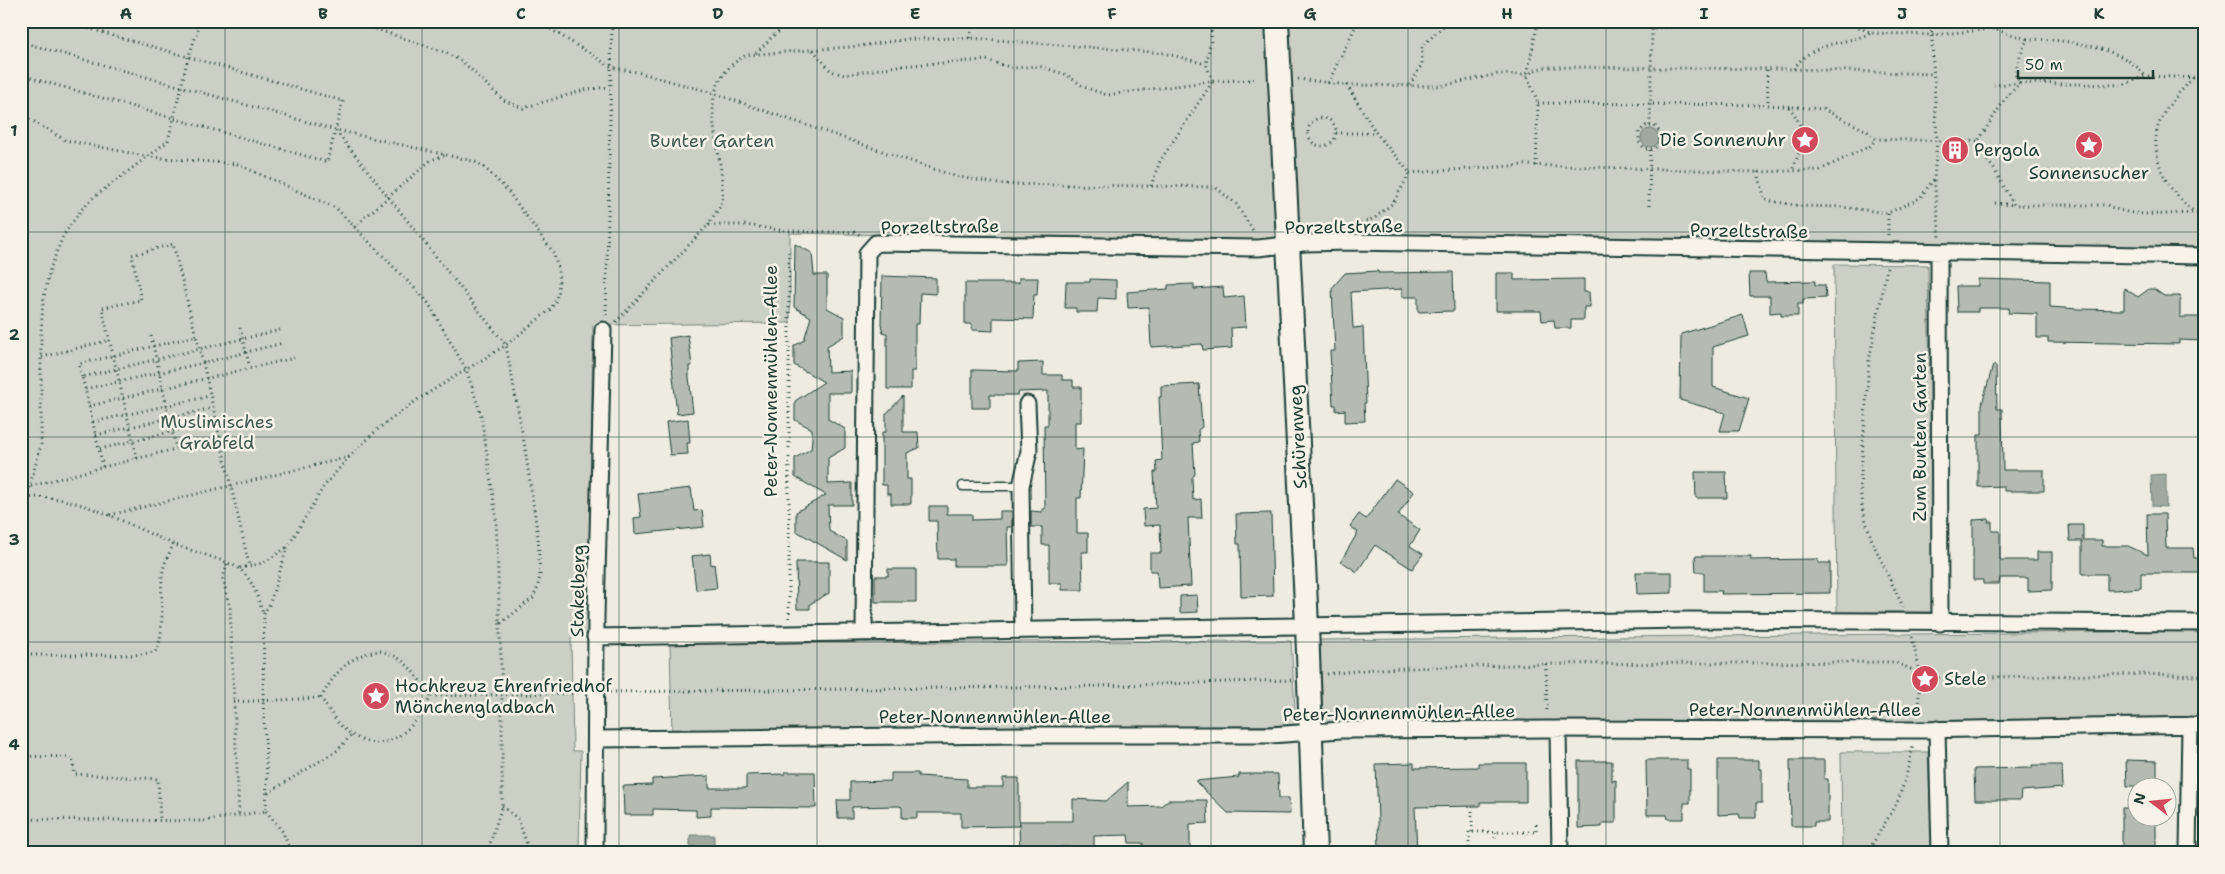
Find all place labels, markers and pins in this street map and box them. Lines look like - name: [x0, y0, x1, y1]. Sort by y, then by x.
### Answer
- place icon: Die Sonnenuhr: [1790, 125, 1820, 155]
- place label: Die Sonnenuhr: [1660, 128, 1786, 152]
- place icon: Sonnensucher: [2074, 130, 2104, 160]
- building icon: Pergola: [1940, 135, 1970, 165]
- place label: Pergola: [1974, 138, 2040, 162]
- place label: Sonnensucher: [2029, 161, 2149, 185]
- place icon: Stele: [1910, 664, 1940, 694]
- place label: Stele: [1944, 667, 1987, 691]
- place label: Hochkreuz Ehrenfriedhof Mönchengladbach: [395, 674, 613, 719]
- place icon: Hochkreuz Ehrenfriedhof Mönchengladbach: [361, 681, 391, 711]

